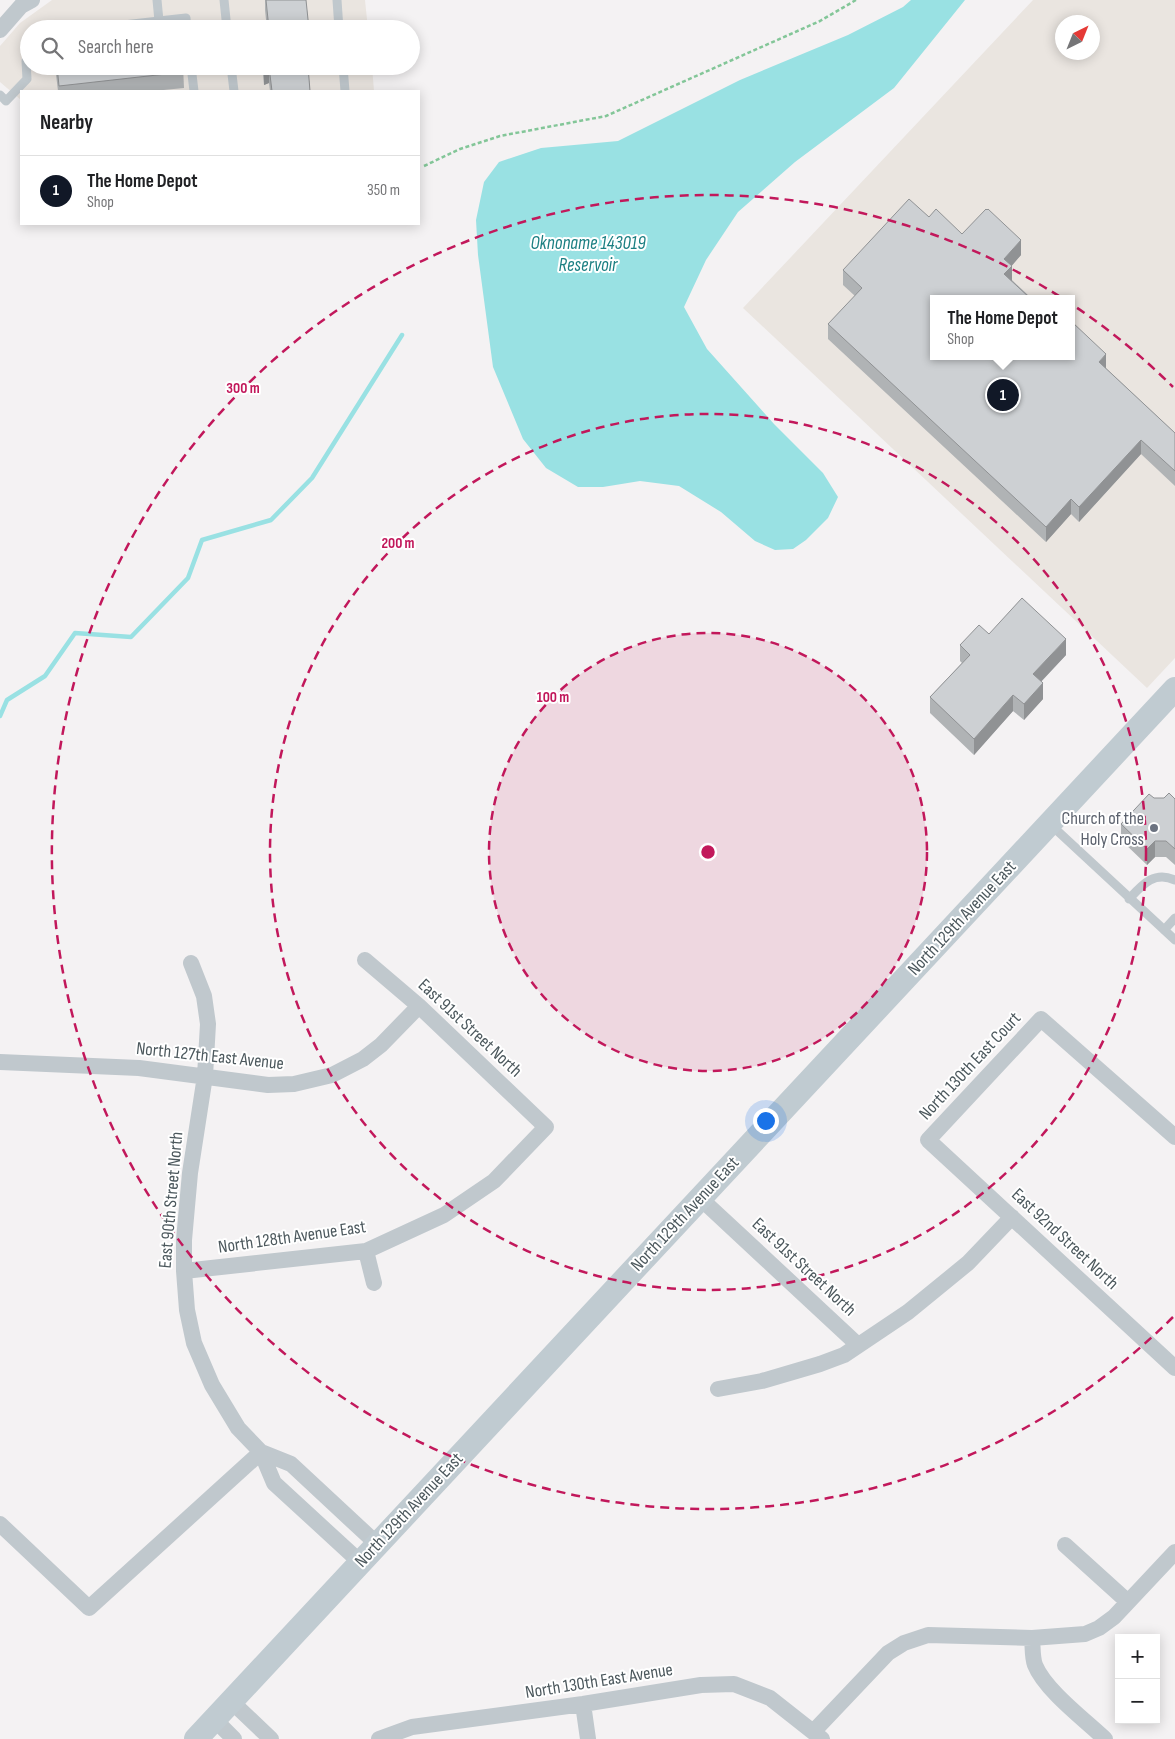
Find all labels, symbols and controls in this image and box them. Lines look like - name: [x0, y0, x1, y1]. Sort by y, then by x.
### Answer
- north arrow: [1055, 15, 1100, 60]
- search box: [20, 20, 420, 75]
- icon: search: [38, 34, 66, 62]
- text: Search here: [78, 36, 154, 59]
- text: Nearby: [40, 110, 93, 135]
- text: The Home Depot: [87, 170, 197, 193]
- text: 1: [53, 181, 59, 200]
- text: 350 m: [367, 181, 400, 200]
- text: Shop: [87, 193, 114, 212]
- water label: Oknoname 143019 Reservoir: [530, 232, 646, 277]
- popup: [930, 295, 1075, 360]
- text: The Home Depot: [947, 307, 1058, 330]
- text: Shop: [947, 330, 974, 349]
- pin: 1: [987, 376, 1019, 414]
- text: 300 m: [226, 379, 260, 398]
- text: 200 m: [381, 534, 415, 553]
- text: 100 m: [537, 688, 569, 707]
- place label: Church of the Holy Cross: [1062, 808, 1144, 850]
- marker: Church of the Holy Cross: [1148, 822, 1160, 834]
- centre of rings: [699, 843, 717, 861]
- street label: North 129th Avenue East: [903, 856, 1021, 980]
- street label: East 91st Street North: [414, 975, 526, 1081]
- street label: North 130th East Court: [915, 1008, 1026, 1124]
- street label: North 127th East Avenue: [135, 1038, 285, 1074]
- your location: [753, 1108, 779, 1134]
- street label: East 90th Street North: [155, 1131, 187, 1269]
- street label: North 129th Avenue East: [626, 1152, 744, 1276]
- street label: East 92nd Street North: [1007, 1184, 1123, 1294]
- street label: East 91st Street North: [748, 1214, 860, 1320]
- street label: North 128th Avenue East: [217, 1216, 368, 1258]
- street label: North 129th Avenue East: [350, 1448, 468, 1572]
- map controls: [1115, 1634, 1160, 1724]
- button: +: [1115, 1634, 1160, 1679]
- street label: North 130th East Avenue: [524, 1659, 674, 1703]
- button: −: [1115, 1679, 1160, 1724]

